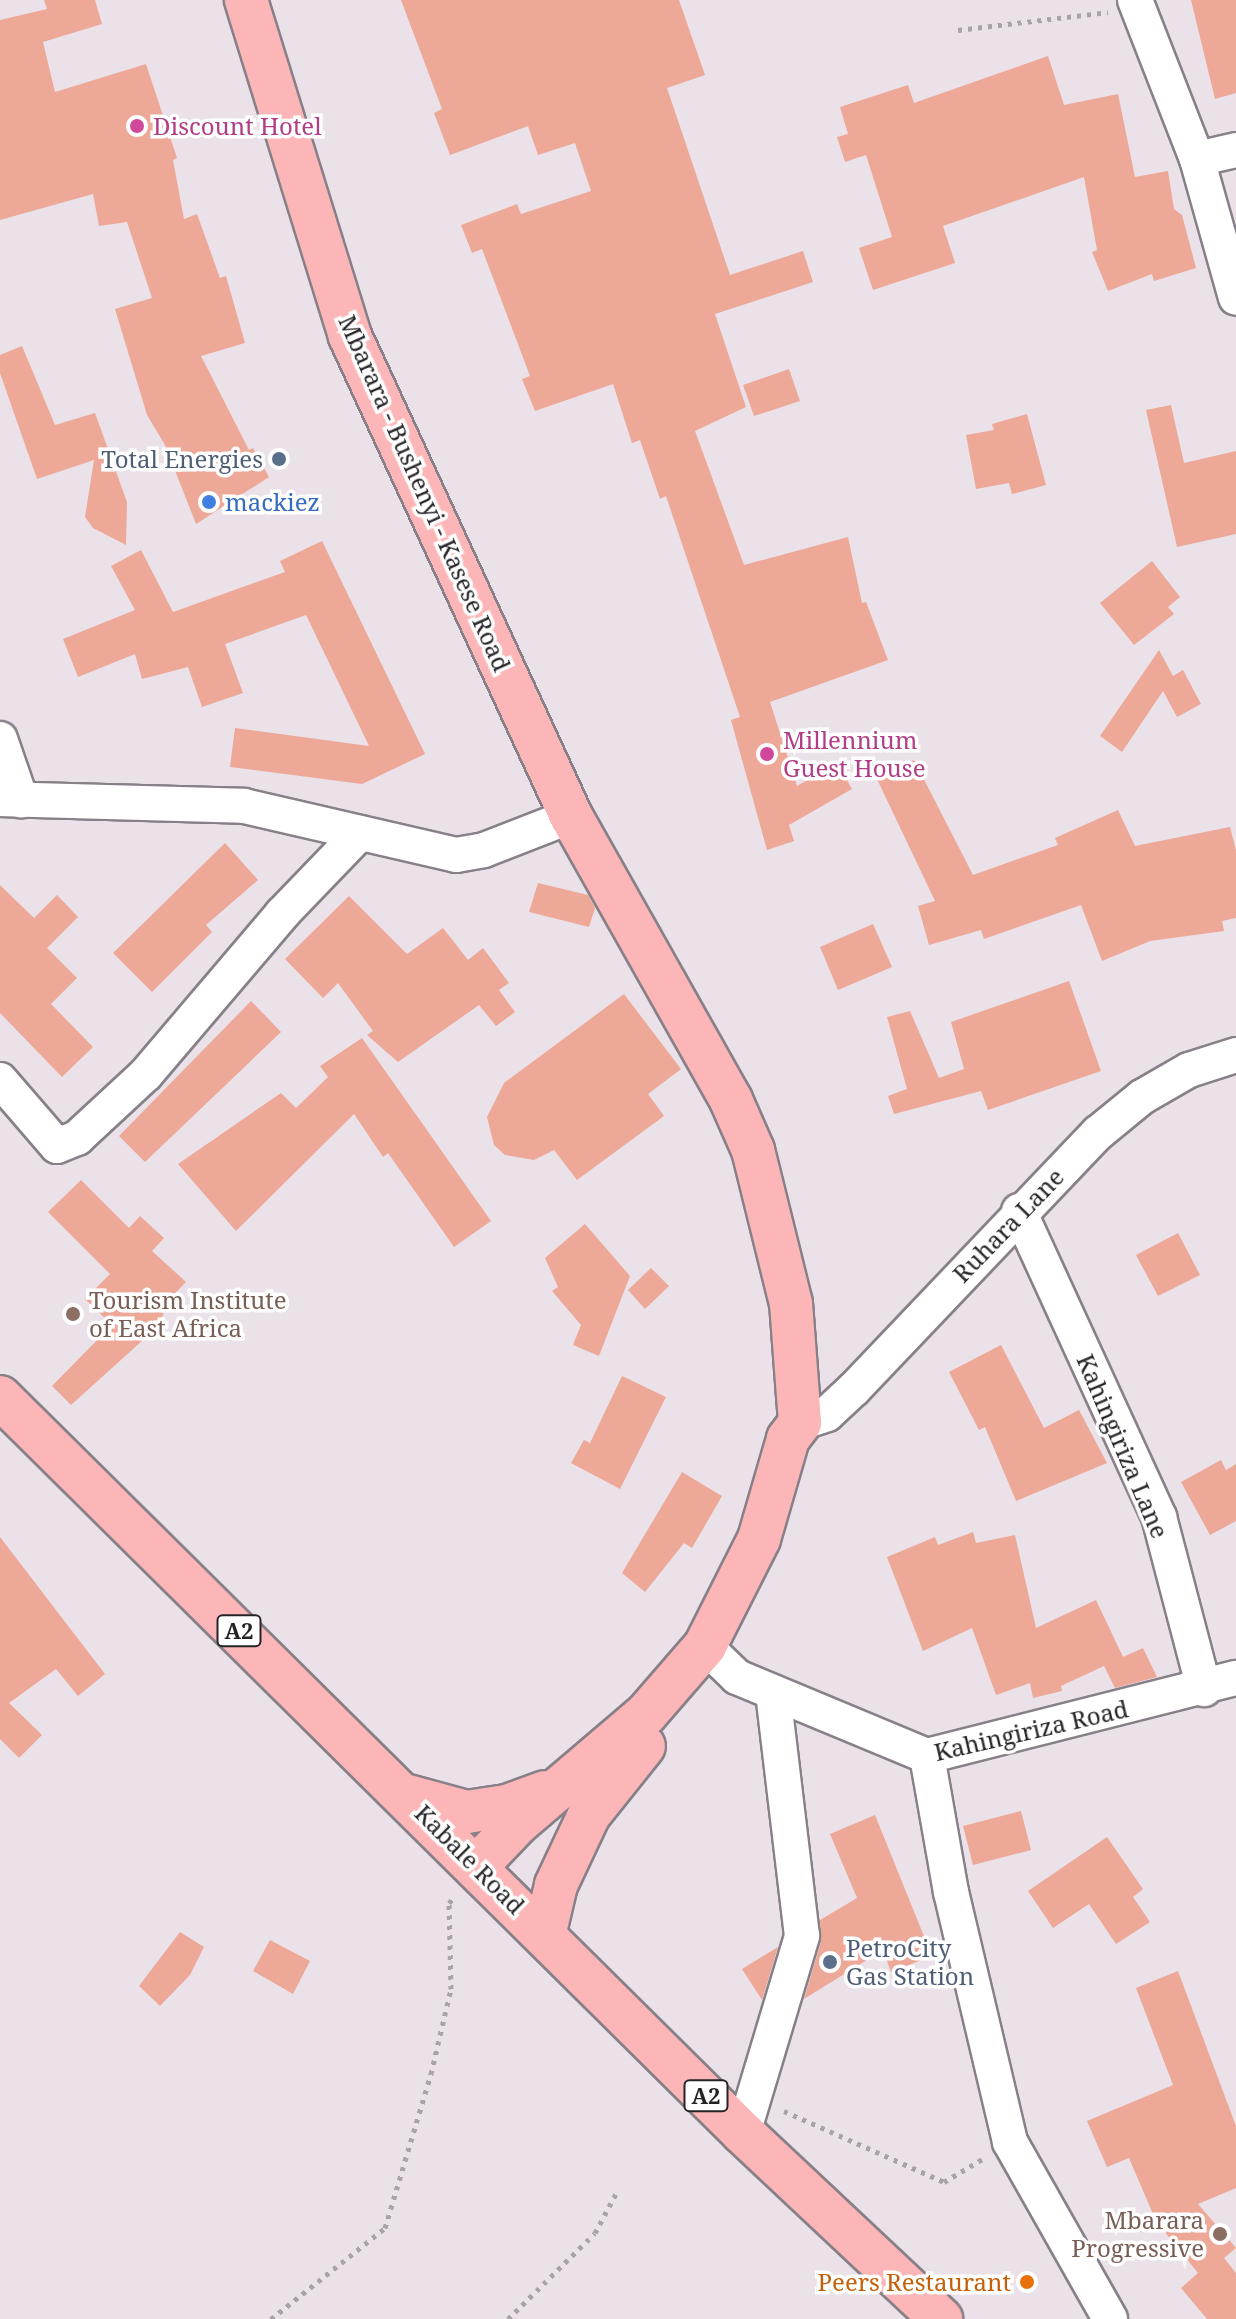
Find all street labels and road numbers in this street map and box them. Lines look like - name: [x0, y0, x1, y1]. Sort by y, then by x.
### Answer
- street label: Mbarara - Bushenyi - Kasese Road: [333, 310, 517, 676]
- street label: Ruhara Lane: [947, 1162, 1069, 1288]
- street label: Kahingiriza Lane: [1071, 1350, 1175, 1542]
- road number: A2: [215, 1613, 263, 1649]
- street label: Kahingiriza Road: [931, 1694, 1131, 1766]
- street label: Kabale Road: [409, 1798, 531, 1920]
- road number: A2: [682, 2078, 730, 2114]

